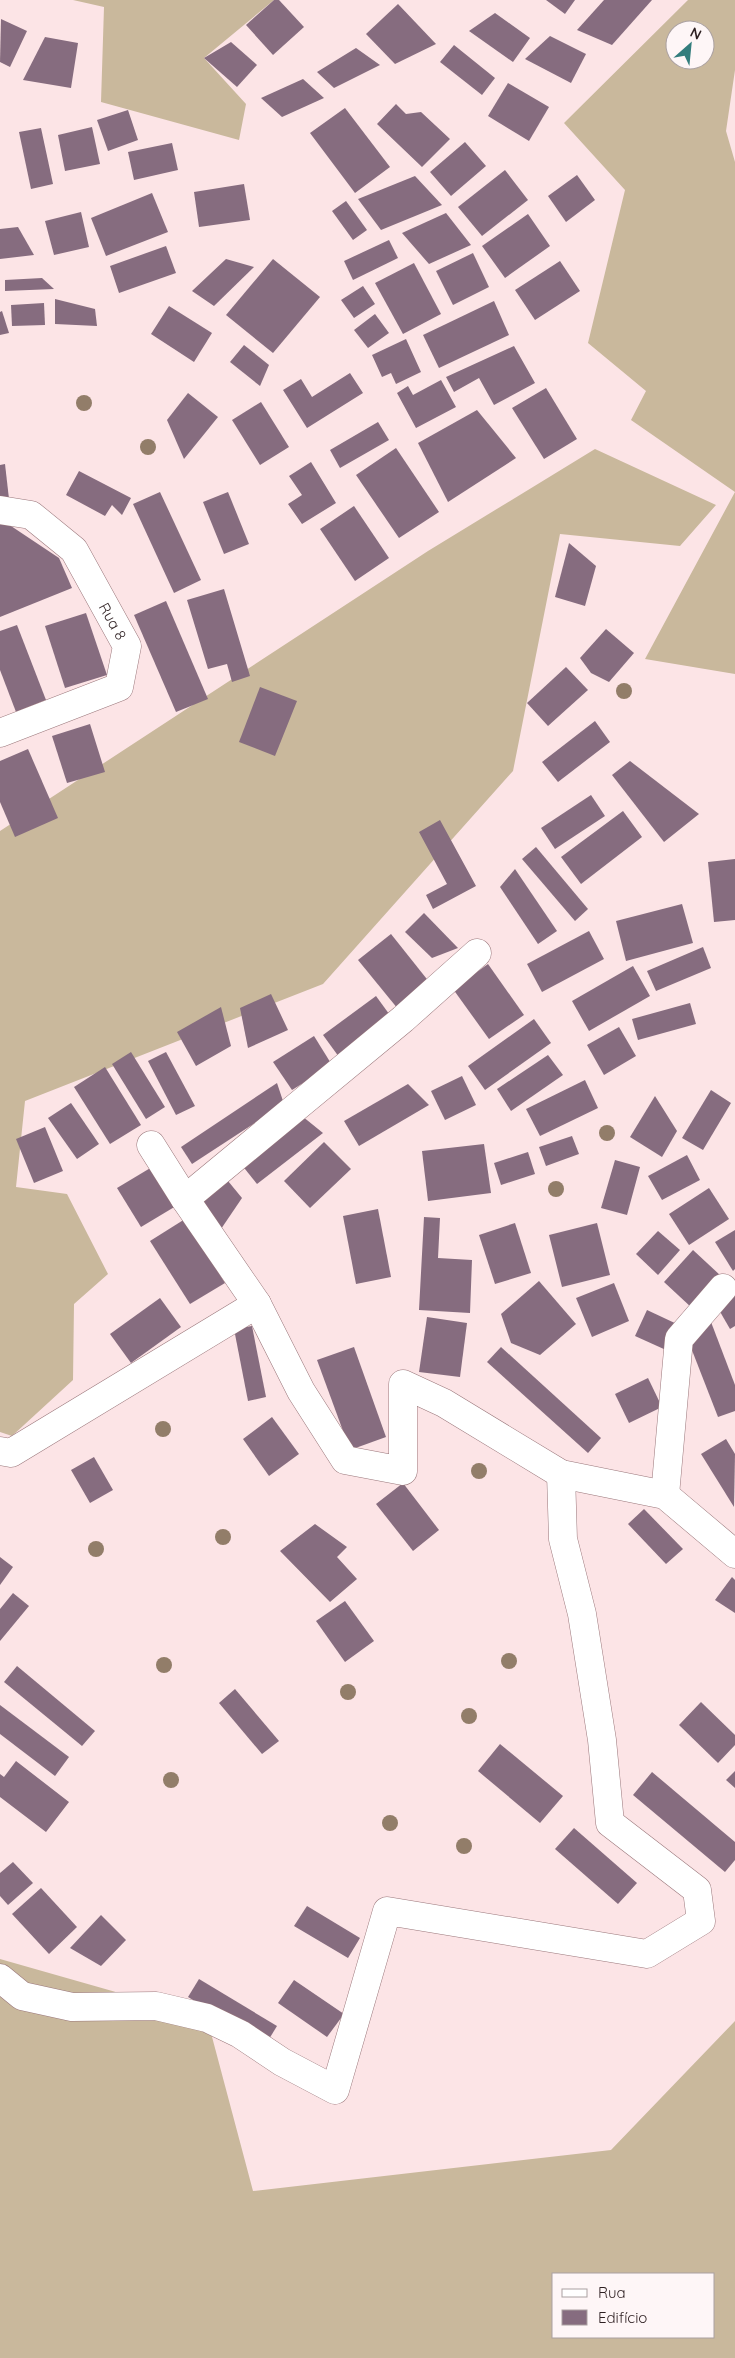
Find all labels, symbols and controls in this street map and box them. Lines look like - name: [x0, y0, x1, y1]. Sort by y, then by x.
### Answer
- north arrow: [665, 20, 715, 70]
- text: N: [687, 23, 705, 44]
- street label: Rua 8: [95, 599, 131, 643]
- legend: [552, 2273, 715, 2338]
- text: Rua: [598, 2283, 626, 2302]
- text: Edifício: [598, 2308, 647, 2327]

